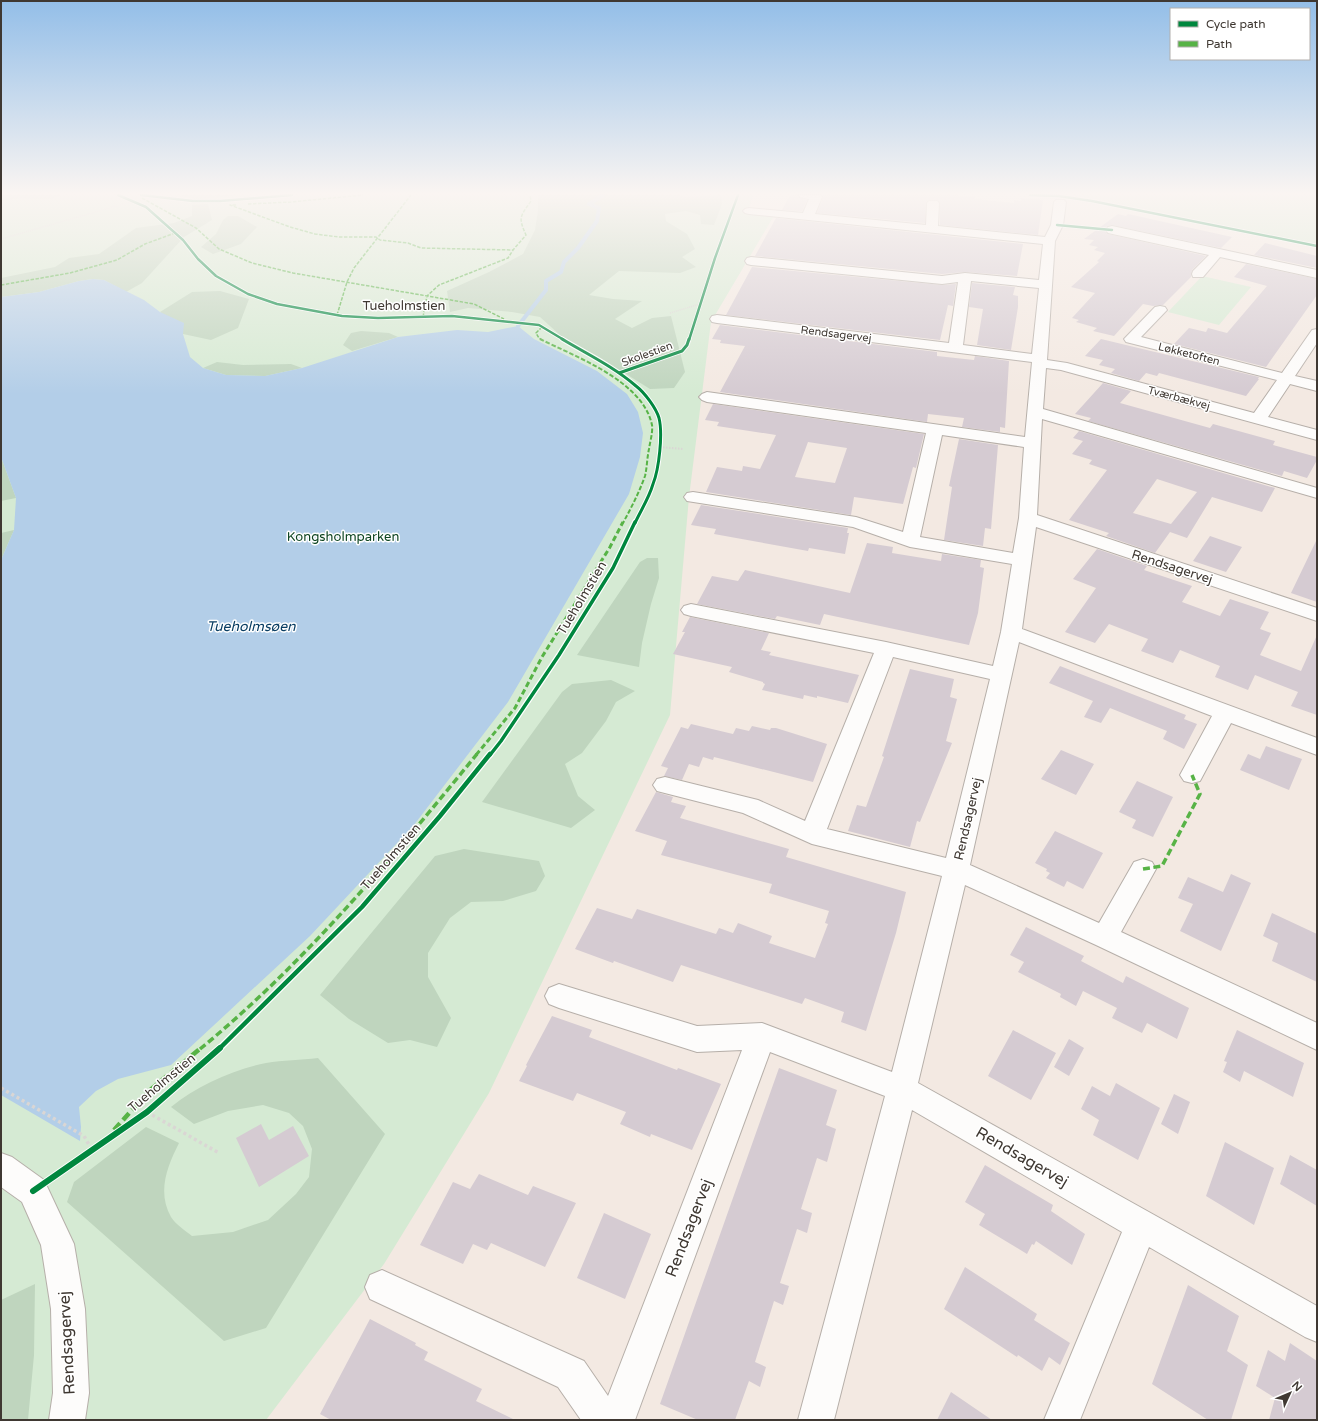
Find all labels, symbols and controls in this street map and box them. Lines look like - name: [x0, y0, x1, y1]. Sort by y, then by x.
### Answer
- legend: [1170, 8, 1310, 60]
- text: Cycle path: [1206, 17, 1265, 31]
- text: Path: [1206, 37, 1232, 51]
- street label: Tueholmstien: [362, 298, 446, 314]
- street label: Rendsagervej: [800, 323, 872, 345]
- street label: Skolestien: [620, 339, 674, 369]
- street label: Løkketoften: [1157, 340, 1221, 368]
- street label: Tværbækvej: [1147, 383, 1212, 413]
- park label: Kongsholmparken: [287, 529, 399, 545]
- street label: Rendsagervej: [1129, 546, 1215, 588]
- street label: Tueholmstien: [554, 558, 610, 638]
- water label: Tueholmsøen: [206, 618, 296, 635]
- street label: Rendsagervej: [951, 776, 985, 862]
- street label: Tueholmstien: [358, 820, 424, 894]
- street label: Tueholmstien: [125, 1050, 199, 1116]
- street label: Rendsagervej: [972, 1122, 1072, 1192]
- street label: Rendsagervej: [661, 1176, 717, 1280]
- street label: Rendsagervej: [54, 1291, 80, 1395]
- north arrow: [1270, 1373, 1310, 1413]
- text: N: [1289, 1379, 1305, 1394]

